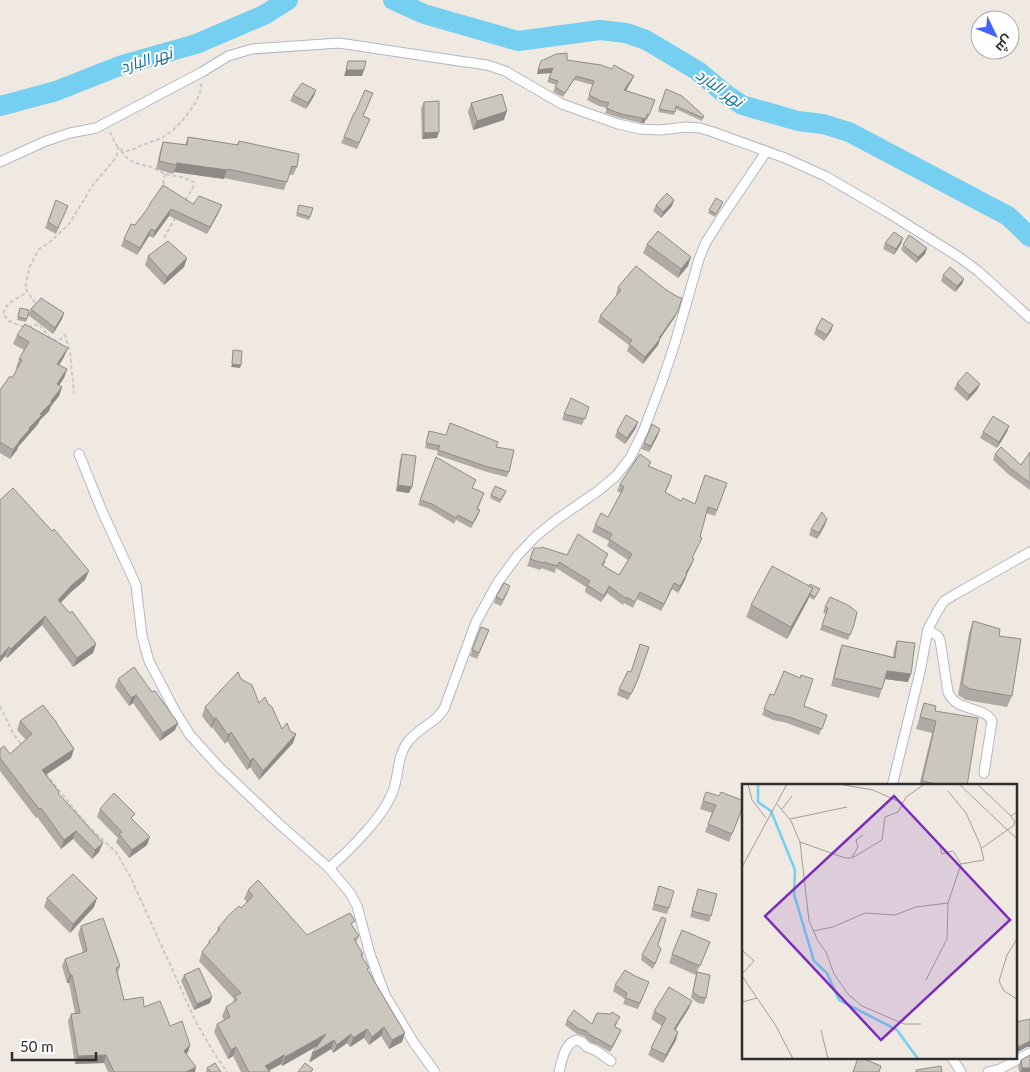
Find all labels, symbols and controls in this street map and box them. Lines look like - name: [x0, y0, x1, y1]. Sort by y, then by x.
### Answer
- north arrow: [970, 10, 1020, 60]
- text: ش: [992, 31, 1017, 57]
- water label: نهر البارد: [118, 42, 176, 77]
- water label: نهر البارد: [692, 64, 749, 112]
- inset map: [742, 784, 1018, 1060]
- scale bar: [12, 1030, 96, 1062]
- text: 50 m: [20, 1037, 54, 1055]

